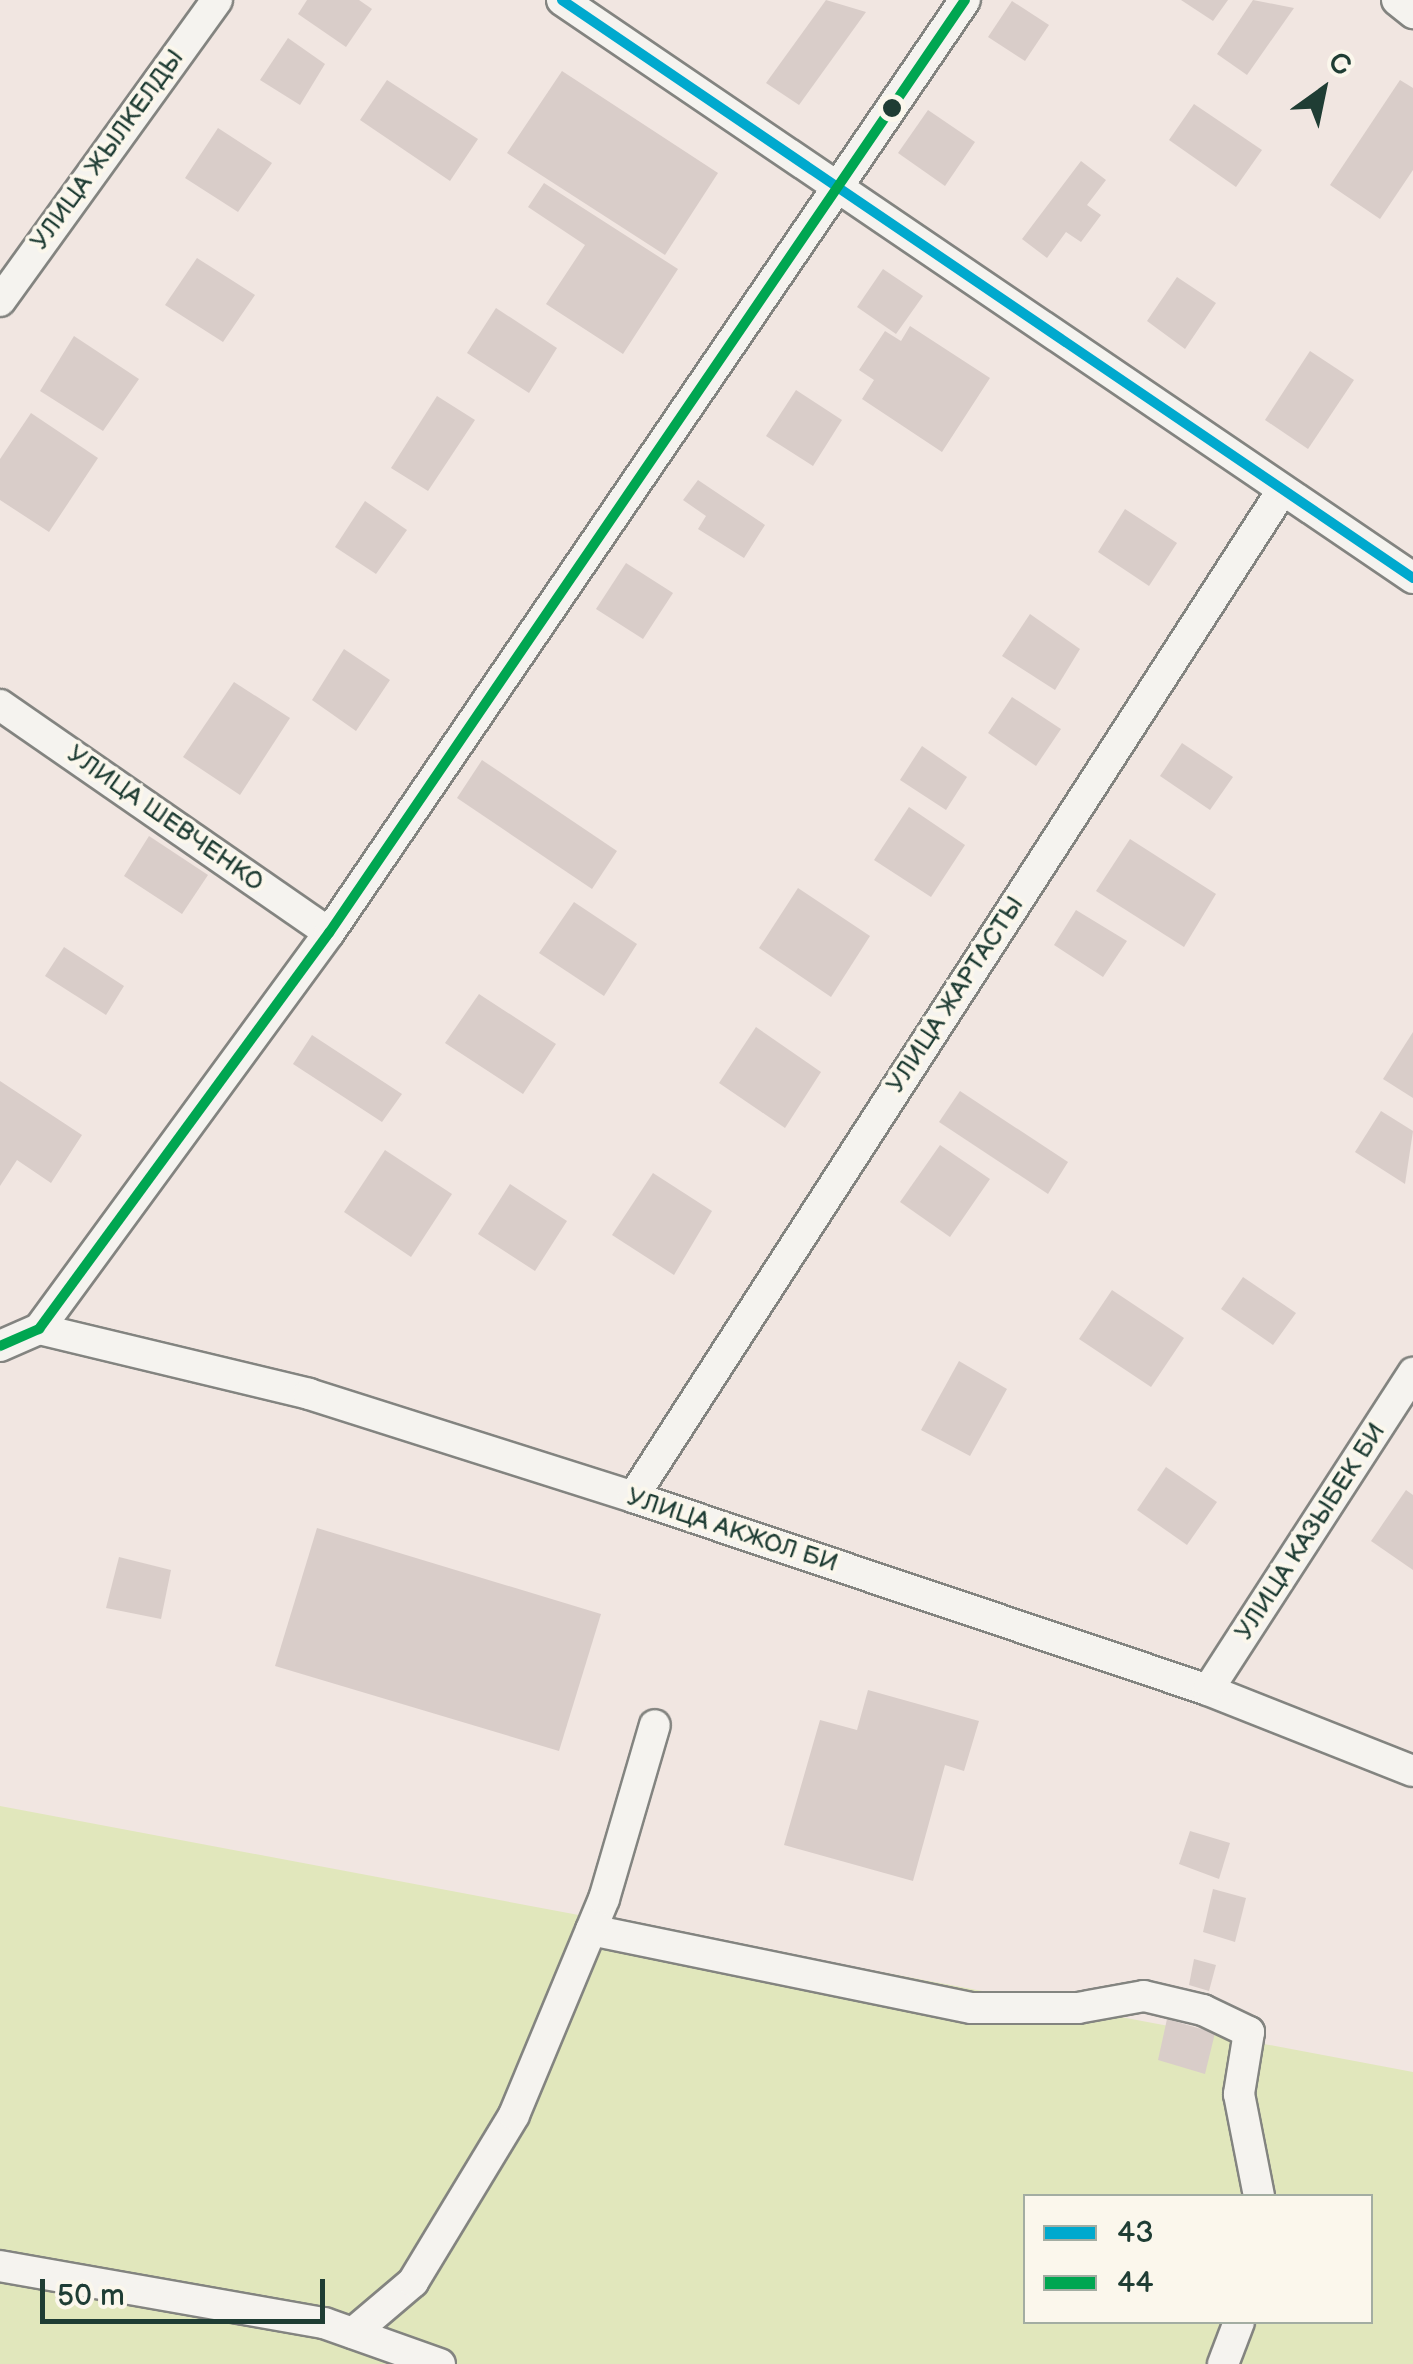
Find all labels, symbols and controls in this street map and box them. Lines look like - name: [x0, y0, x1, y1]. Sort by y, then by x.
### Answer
- north arrow: [1273, 40, 1373, 140]
- street label: УЛИЦА ЖЫЛКЕЛДЫ: [25, 44, 191, 256]
- text: С: [1322, 45, 1357, 84]
- unlabelled marker: [882, 98, 902, 118]
- street label: УЛИЦА ШЕВЧЕНКО: [61, 740, 269, 898]
- street label: УЛИЦА ЖАРТАСТЫ: [881, 891, 1031, 1099]
- street label: УЛИЦА КАЗЫБЕК БИ: [1230, 1418, 1392, 1646]
- street label: УЛИЦА АКЖОЛ БИ: [623, 1483, 841, 1579]
- legend: [1023, 2194, 1373, 2324]
- text: 43: [1117, 2215, 1154, 2251]
- scale bar: [45, 2259, 330, 2321]
- text: 44: [1117, 2265, 1154, 2301]
- text: 50 m: [57, 2278, 125, 2314]

